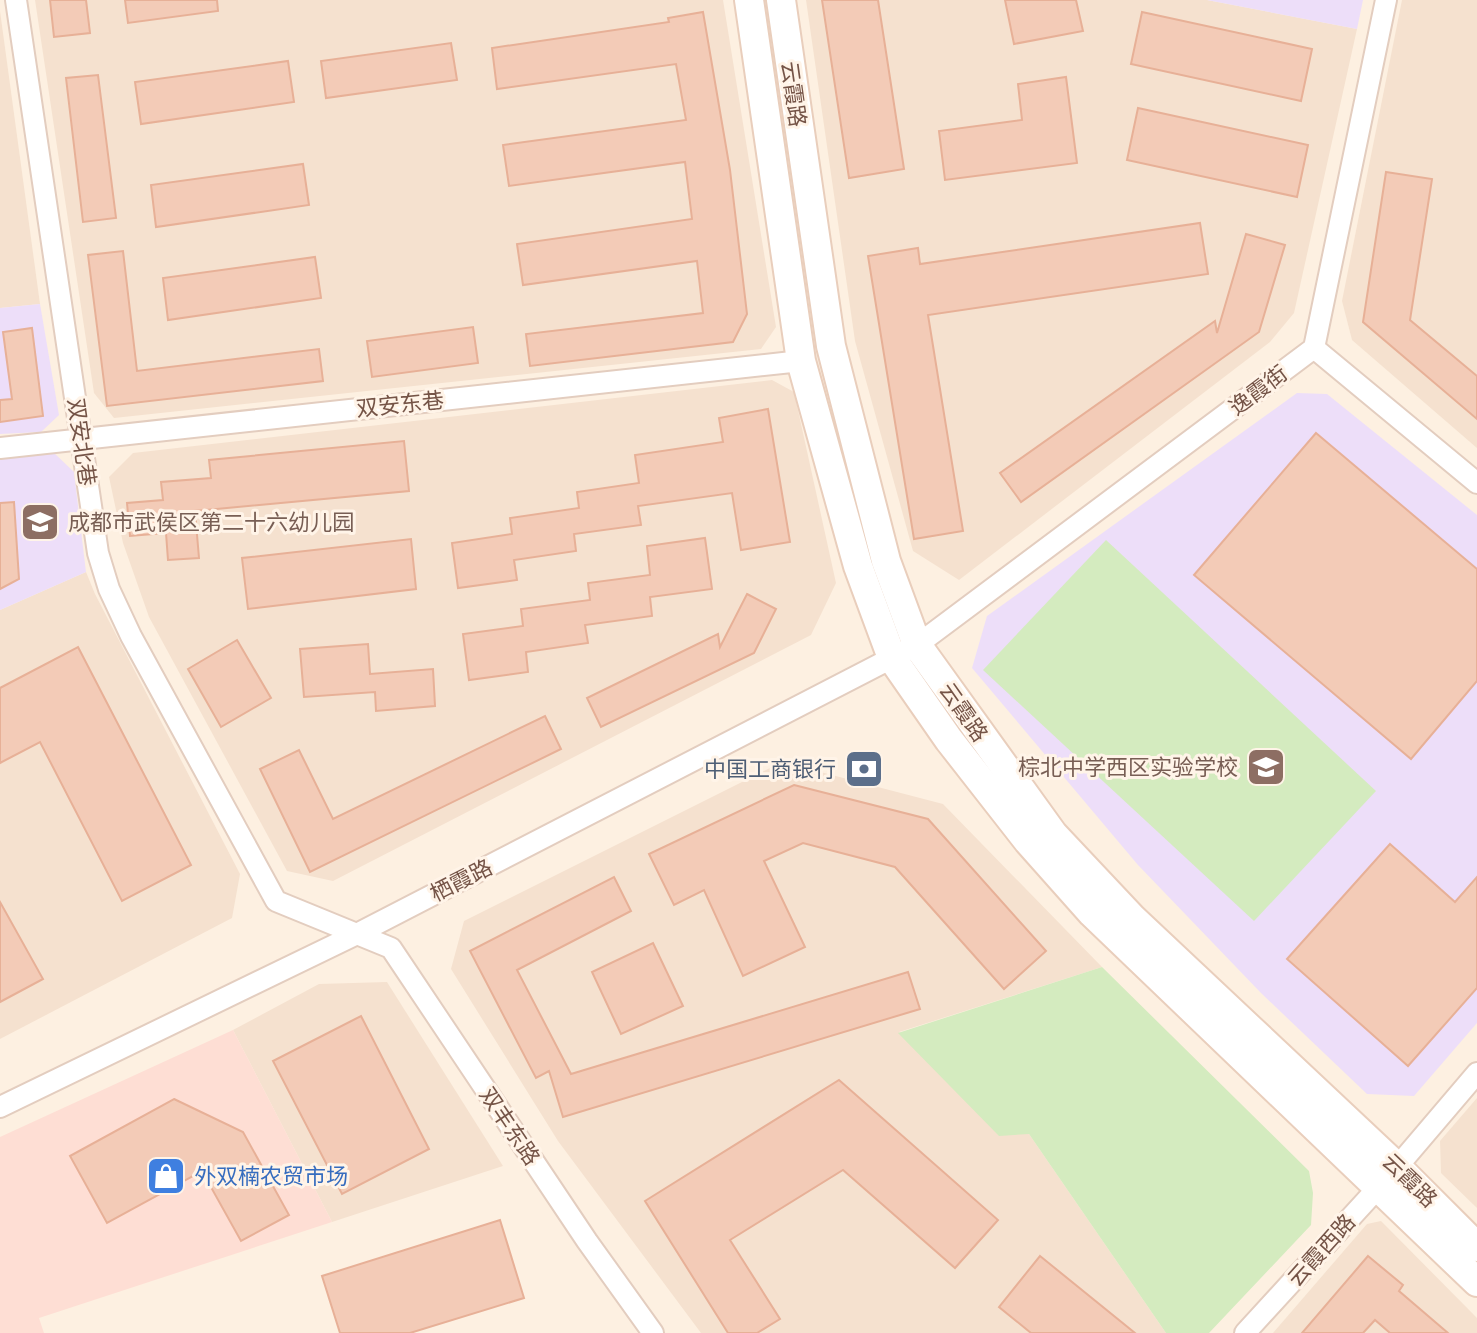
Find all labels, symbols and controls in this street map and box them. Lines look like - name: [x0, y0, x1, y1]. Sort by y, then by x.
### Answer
- street label: 云霞路: [778, 59, 812, 128]
- street label: 逸霞街: [1223, 359, 1292, 419]
- street label: 双安东巷: [355, 385, 445, 421]
- street label: 双安北巷: [64, 396, 102, 487]
- school or university icon: 成都市武侯区第二十六幼儿园: [19, 501, 61, 543]
- place label: 成都市武侯区第二十六幼儿园: [68, 508, 354, 534]
- street label: 云霞路: [935, 677, 994, 746]
- school or university icon: 棕北中学西区实验学校: [1245, 746, 1287, 788]
- bank icon: 中国工商银行: [843, 748, 885, 790]
- place label: 棕北中学西区实验学校: [1018, 753, 1238, 779]
- place label: 中国工商银行: [704, 755, 836, 781]
- street label: 栖霞路: [425, 853, 496, 906]
- street label: 双丰东路: [475, 1082, 546, 1169]
- street label: 云霞路: [1378, 1147, 1443, 1212]
- shop icon: 外双楠农贸市场: [145, 1155, 187, 1197]
- place label: 外双楠农贸市场: [194, 1162, 348, 1188]
- street label: 云霞西路: [1281, 1208, 1359, 1291]

